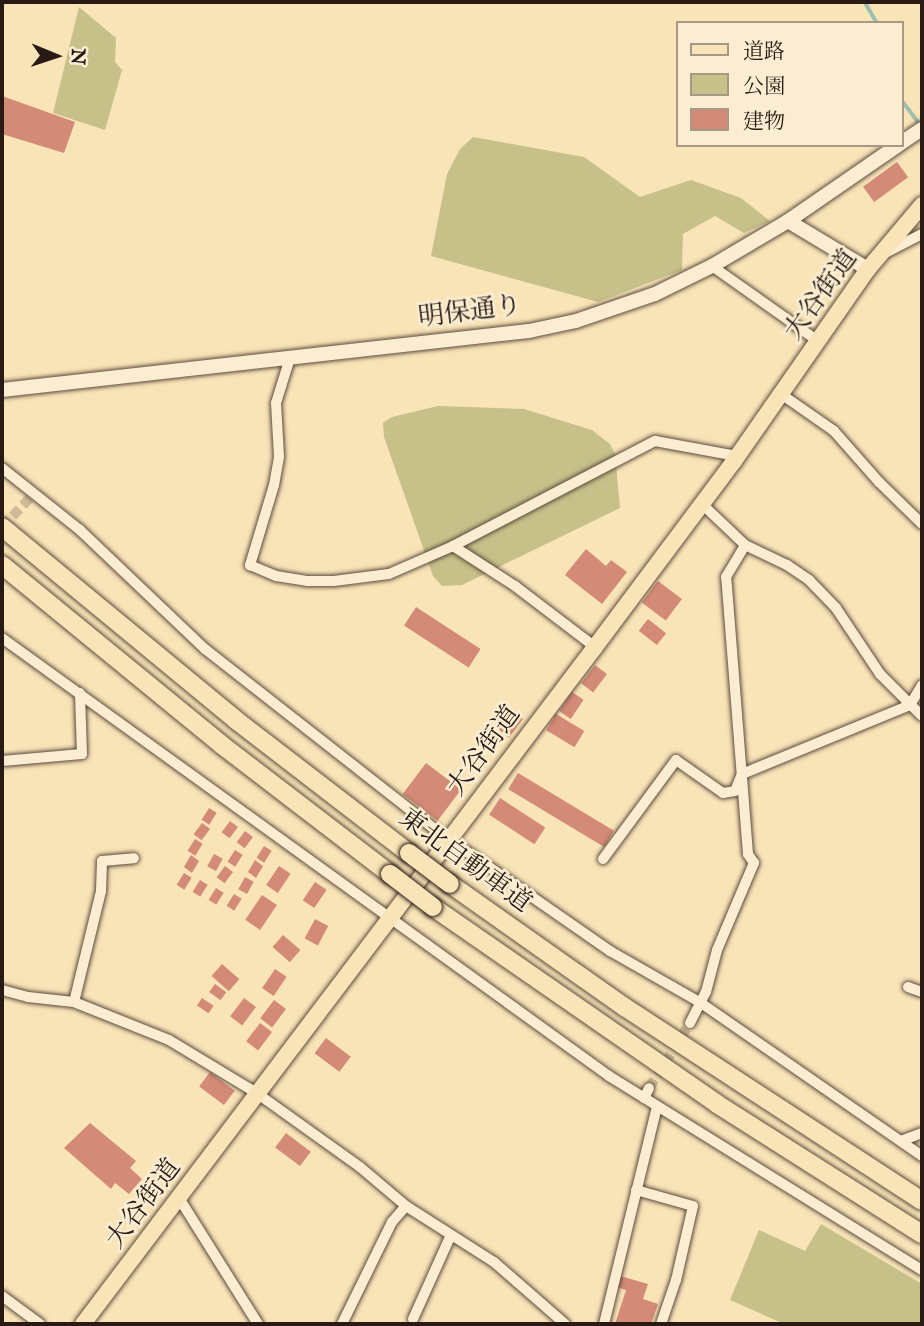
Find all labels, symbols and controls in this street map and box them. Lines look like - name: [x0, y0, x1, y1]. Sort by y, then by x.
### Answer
- north arrow: [21, 21, 91, 91]
- legend: [676, 21, 903, 147]
- text: 道路: [743, 39, 785, 66]
- text: N: [65, 48, 89, 65]
- text: 公園: [743, 74, 785, 101]
- text: 建物: [743, 109, 785, 136]
- street label: 大谷街道: [778, 244, 864, 346]
- street label: 明保通り: [416, 290, 524, 334]
- street label: 大谷街道: [441, 700, 527, 802]
- street label: 東北自動車道: [393, 803, 537, 919]
- street label: 大谷街道: [100, 1153, 188, 1255]

